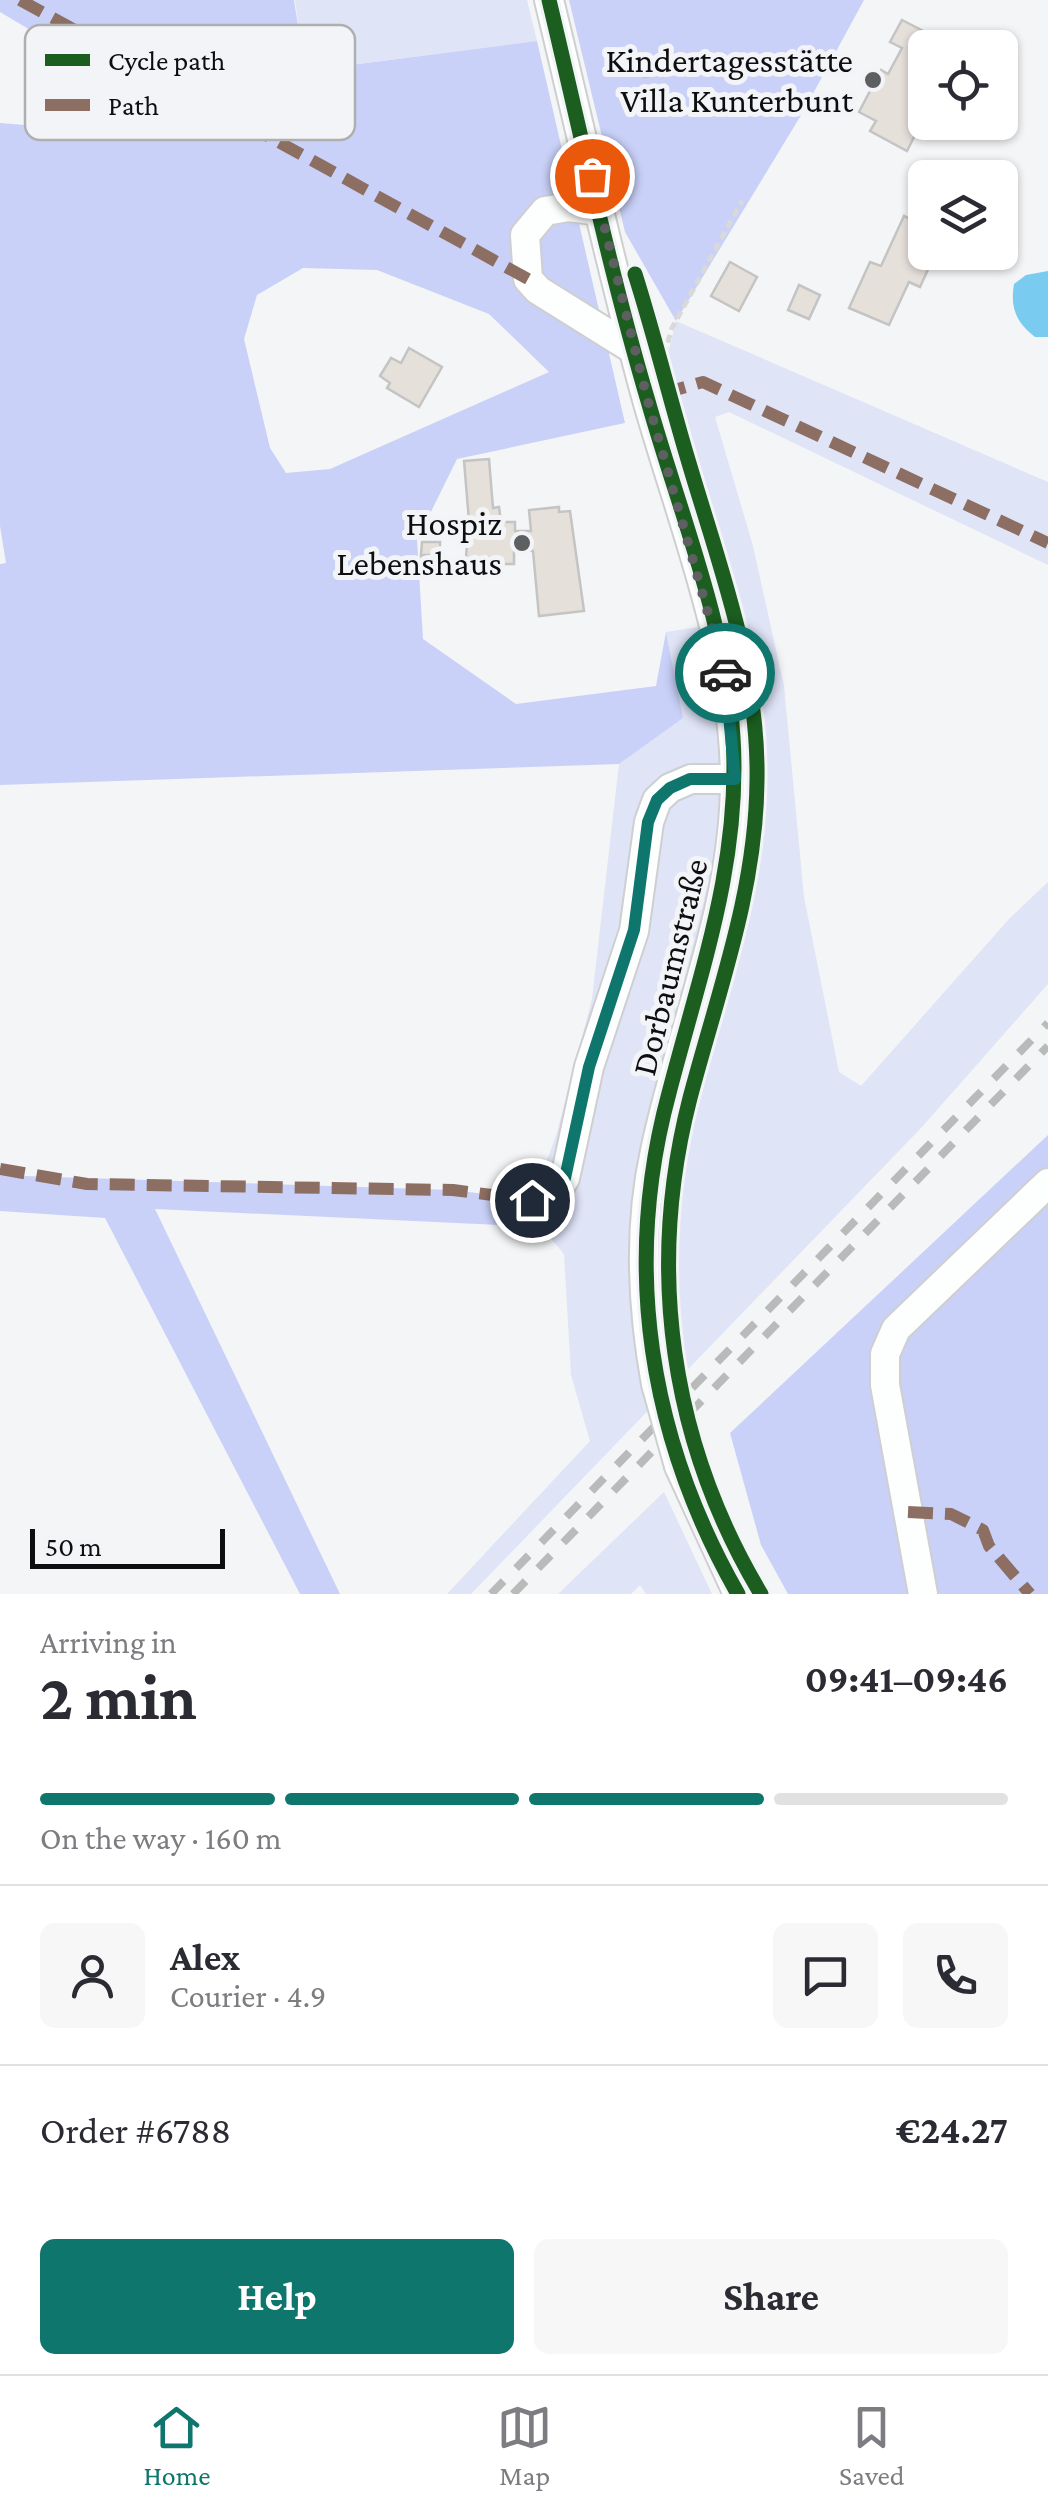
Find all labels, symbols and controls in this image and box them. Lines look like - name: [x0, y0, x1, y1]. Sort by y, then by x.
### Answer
- legend: [25, 25, 355, 140]
- map controls: [908, 30, 1018, 270]
- button: locate: [908, 30, 1018, 140]
- place label: Kindertagesstätte Villa Kunterbunt: [606, 41, 853, 120]
- text: Cycle path: [108, 45, 225, 76]
- marker: Kindertagesstätte Villa Kunterbunt: [862, 69, 884, 91]
- text: Path: [108, 90, 159, 121]
- pin: [550, 134, 635, 219]
- icon: bag: [565, 149, 620, 204]
- button: layers: [908, 160, 1018, 270]
- place label: Hospiz Lebenshaus: [336, 504, 502, 583]
- marker: Hospiz Lebenshaus: [511, 532, 533, 554]
- courier: [675, 623, 775, 723]
- icon: car: [698, 646, 753, 701]
- street label: Dorbaumstraße: [624, 855, 716, 1079]
- pin: [490, 1158, 575, 1243]
- icon: home: [505, 1173, 560, 1228]
- scale bar: [30, 1524, 225, 1568]
- text: 50 m: [45, 1531, 102, 1562]
- text: Arriving in: [40, 1624, 177, 1660]
- text: 09:41–09:46: [805, 1658, 1008, 1700]
- text: 2 min: [40, 1661, 197, 1733]
- text: On the way · 160 m: [40, 1820, 282, 1856]
- button: person: [40, 1923, 145, 2028]
- button: chat: [773, 1923, 878, 2028]
- button: phone: [903, 1923, 1008, 2028]
- text: Alex: [170, 1936, 240, 1978]
- text: Courier · 4.9: [170, 1978, 326, 2014]
- text: Order #6788: [40, 2109, 231, 2151]
- text: €24.27: [896, 2109, 1008, 2151]
- button: Help: [40, 2239, 514, 2354]
- button: Share: [534, 2239, 1008, 2354]
- tab: Home: [143, 2400, 210, 2491]
- tab: Map: [497, 2400, 552, 2491]
- tab: Saved: [839, 2400, 905, 2491]

